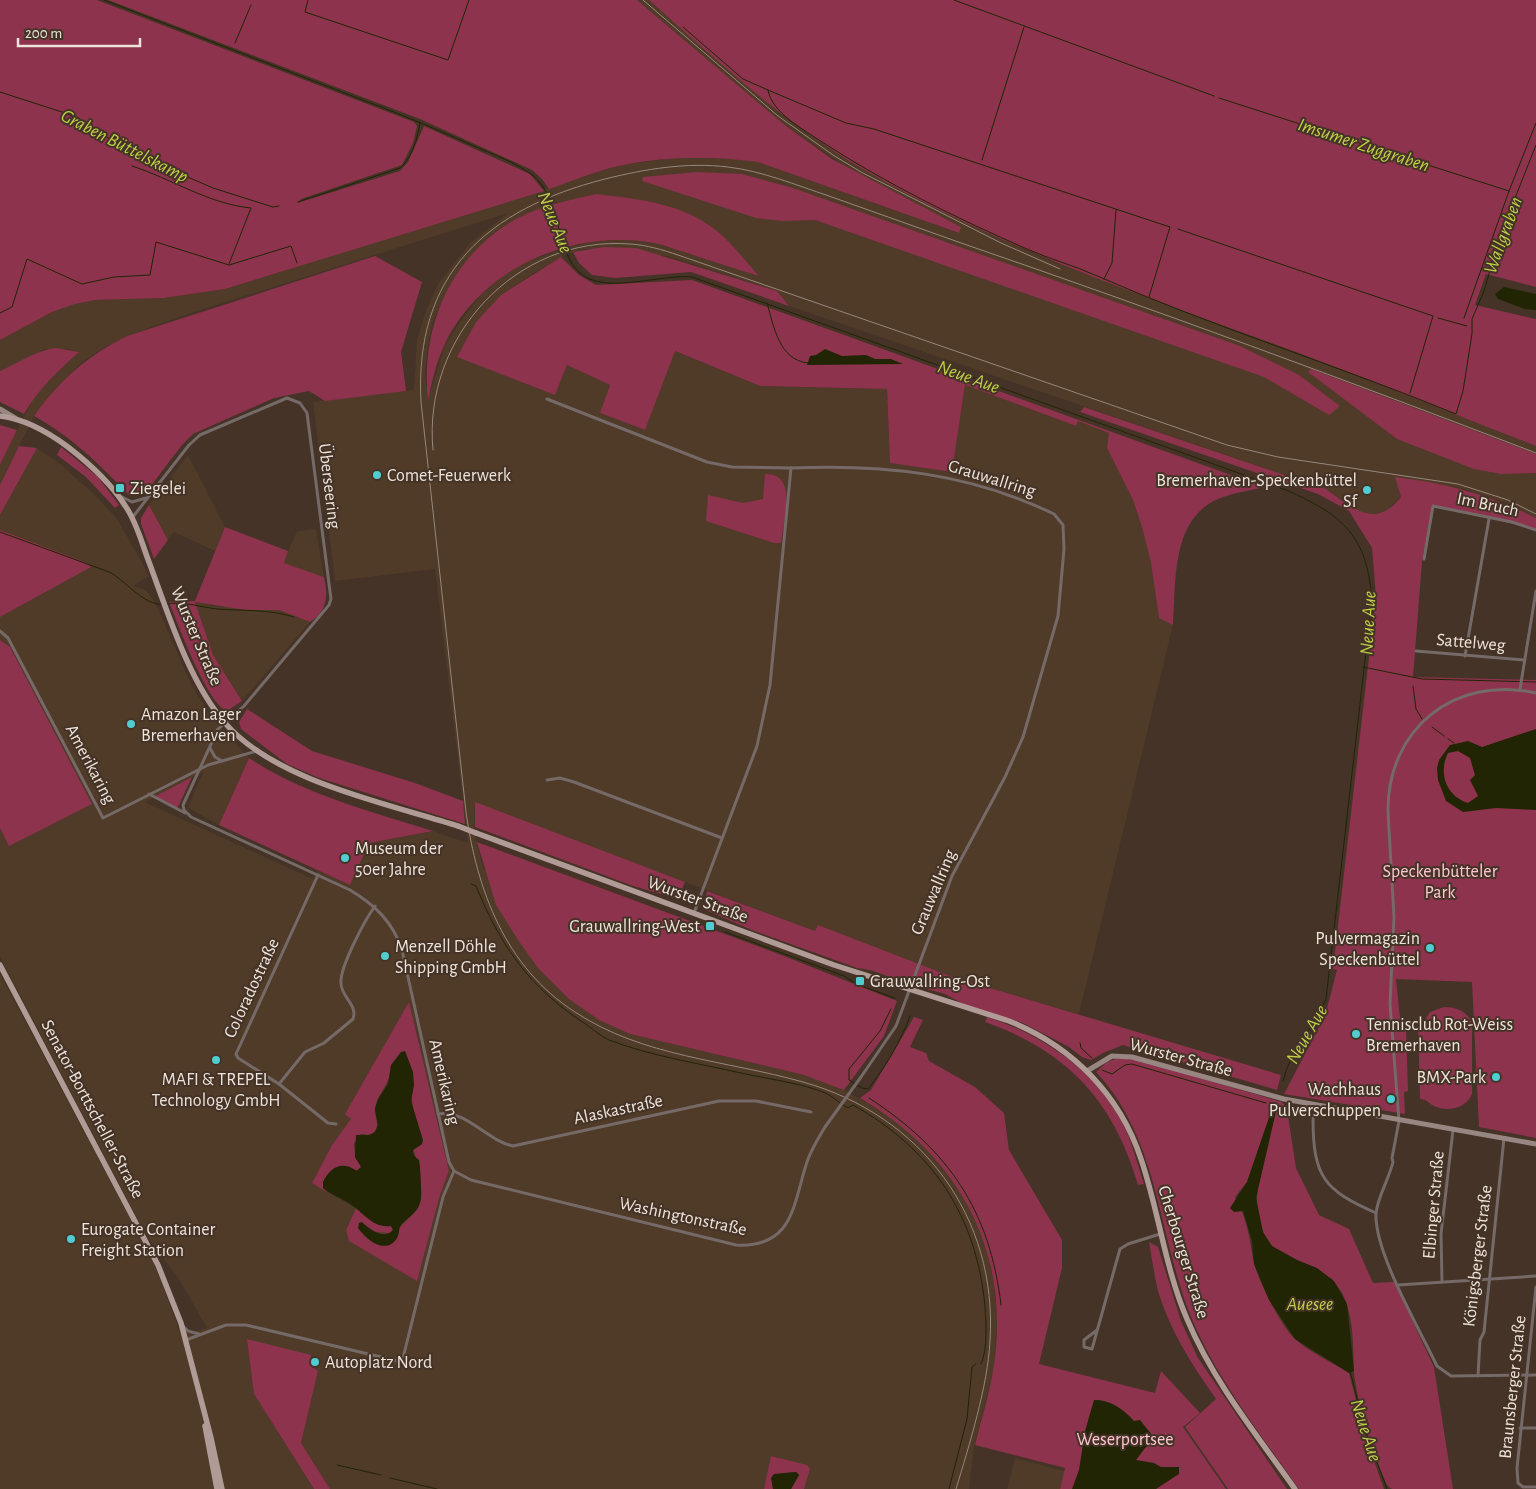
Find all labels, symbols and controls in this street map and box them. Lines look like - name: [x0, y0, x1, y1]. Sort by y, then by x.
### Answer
- scale bar: [18, 15, 140, 47]
- text: 200 m: [25, 26, 62, 41]
- water label: Graben Büttelskamp: [58, 106, 191, 187]
- water label: Imsumer Zuggraben: [1295, 115, 1432, 176]
- water label: Neue Aue: [534, 189, 575, 256]
- water label: Wallgraben: [1481, 195, 1526, 276]
- water label: Neue Aue: [935, 357, 1002, 397]
- street label: Überseering: [315, 442, 345, 530]
- street label: Grauwallring: [946, 457, 1038, 501]
- place label: Comet-Feuerwerk: [387, 467, 512, 485]
- marker: Comet-Feuerwerk: [371, 469, 383, 481]
- place label: Bremerhaven-Speckenbüttel Sf: [1156, 472, 1359, 511]
- place label: Ziegelei: [130, 480, 186, 498]
- marker: Ziegelei: [114, 482, 126, 494]
- marker: Bremerhaven-Speckenbüttel Sf: [1361, 484, 1373, 496]
- street label: Im Bruch: [1455, 490, 1520, 520]
- street label: Wurster Straße: [167, 584, 225, 689]
- water label: Neue Aue: [1357, 590, 1380, 656]
- street label: Sattelweg: [1436, 631, 1506, 655]
- place label: Amazon Lager Bremerhaven: [141, 706, 241, 745]
- marker: Amazon Lager Bremerhaven: [125, 718, 137, 730]
- street label: Amerikaring: [62, 722, 119, 807]
- place label: Museum der 50er Jahre: [355, 840, 443, 879]
- street label: Grauwallring: [908, 847, 960, 938]
- marker: Museum der 50er Jahre: [339, 852, 351, 864]
- park label: Speckenbütteler Park: [1383, 863, 1498, 902]
- street label: Wurster Straße: [645, 873, 750, 926]
- place label: Grauwallring-West: [569, 918, 700, 936]
- marker: Grauwallring-West: [704, 920, 716, 932]
- place label: Pulvermagazin Speckenbüttel: [1315, 930, 1420, 969]
- street label: Coloradostraße: [221, 936, 283, 1041]
- place label: Menzell Döhle Shipping GmbH: [395, 938, 507, 977]
- marker: Pulvermagazin Speckenbüttel: [1424, 942, 1436, 954]
- marker: Menzell Döhle Shipping GmbH: [379, 950, 391, 962]
- place label: Grauwallring-Ost: [870, 973, 990, 991]
- marker: Grauwallring-Ost: [854, 975, 866, 987]
- water label: Neue Aue: [1283, 1002, 1332, 1067]
- place label: Tennisclub Rot-Weiss Bremerhaven: [1366, 1016, 1513, 1055]
- street label: Senator-Borttscheller-Straße: [37, 1017, 147, 1202]
- marker: Tennisclub Rot-Weiss Bremerhaven: [1350, 1028, 1362, 1040]
- street label: Wurster Straße: [1127, 1036, 1234, 1080]
- street label: Amerikaring: [425, 1038, 463, 1127]
- marker: MAFI & TREPEL Technology GmbH: [210, 1054, 222, 1066]
- place label: BMX-Park: [1416, 1069, 1487, 1087]
- place label: MAFI & TREPEL Technology GmbH: [152, 1071, 280, 1110]
- marker: BMX-Park: [1490, 1071, 1502, 1083]
- place label: Wachhaus Pulverschuppen: [1269, 1081, 1381, 1120]
- street label: Alaskastraße: [572, 1092, 664, 1128]
- marker: Wachhaus Pulverschuppen: [1385, 1093, 1397, 1105]
- street label: Elbinger Straße: [1420, 1150, 1448, 1260]
- street label: Cherbourger Straße: [1154, 1184, 1212, 1321]
- street label: Königsberger Straße: [1460, 1184, 1496, 1328]
- street label: Washingtonstraße: [617, 1195, 748, 1239]
- place label: Eurogate Container Freight Station: [81, 1221, 216, 1260]
- marker: Eurogate Container Freight Station: [65, 1233, 77, 1245]
- water label: Auesee: [1286, 1295, 1333, 1314]
- street label: Braunsberger Straße: [1497, 1315, 1529, 1460]
- place label: Autoplatz Nord: [325, 1354, 432, 1372]
- marker: Autoplatz Nord: [309, 1356, 321, 1368]
- water label: Neue Aue: [1347, 1397, 1385, 1464]
- park label: Weserportsee: [1077, 1431, 1173, 1449]

